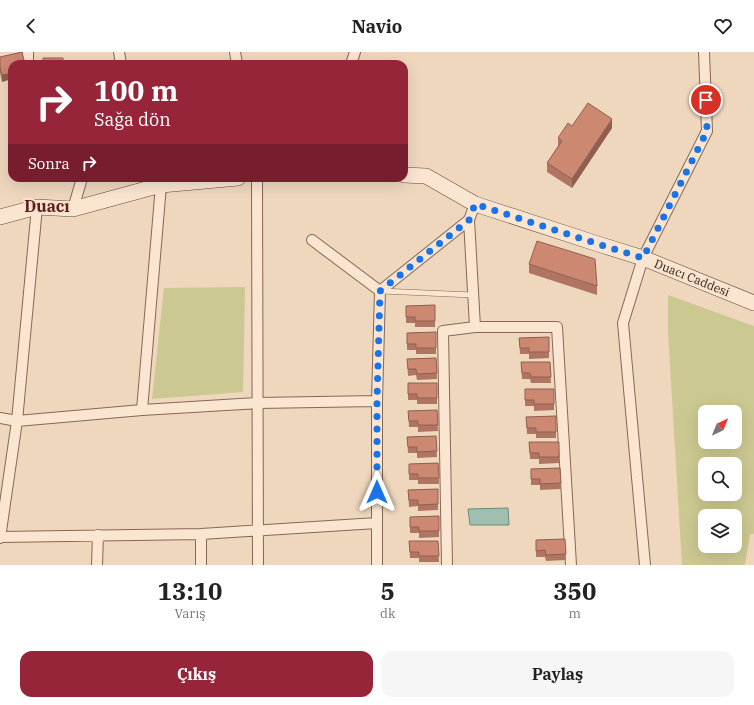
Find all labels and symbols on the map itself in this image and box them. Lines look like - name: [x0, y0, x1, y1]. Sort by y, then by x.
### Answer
- pin: [689, 83, 723, 117]
- district label: Duacı: [24, 196, 70, 216]
- street label: Duacı Caddesi: [652, 256, 732, 300]
- north arrow: [698, 405, 742, 449]
- position arrow: [356, 471, 398, 513]

